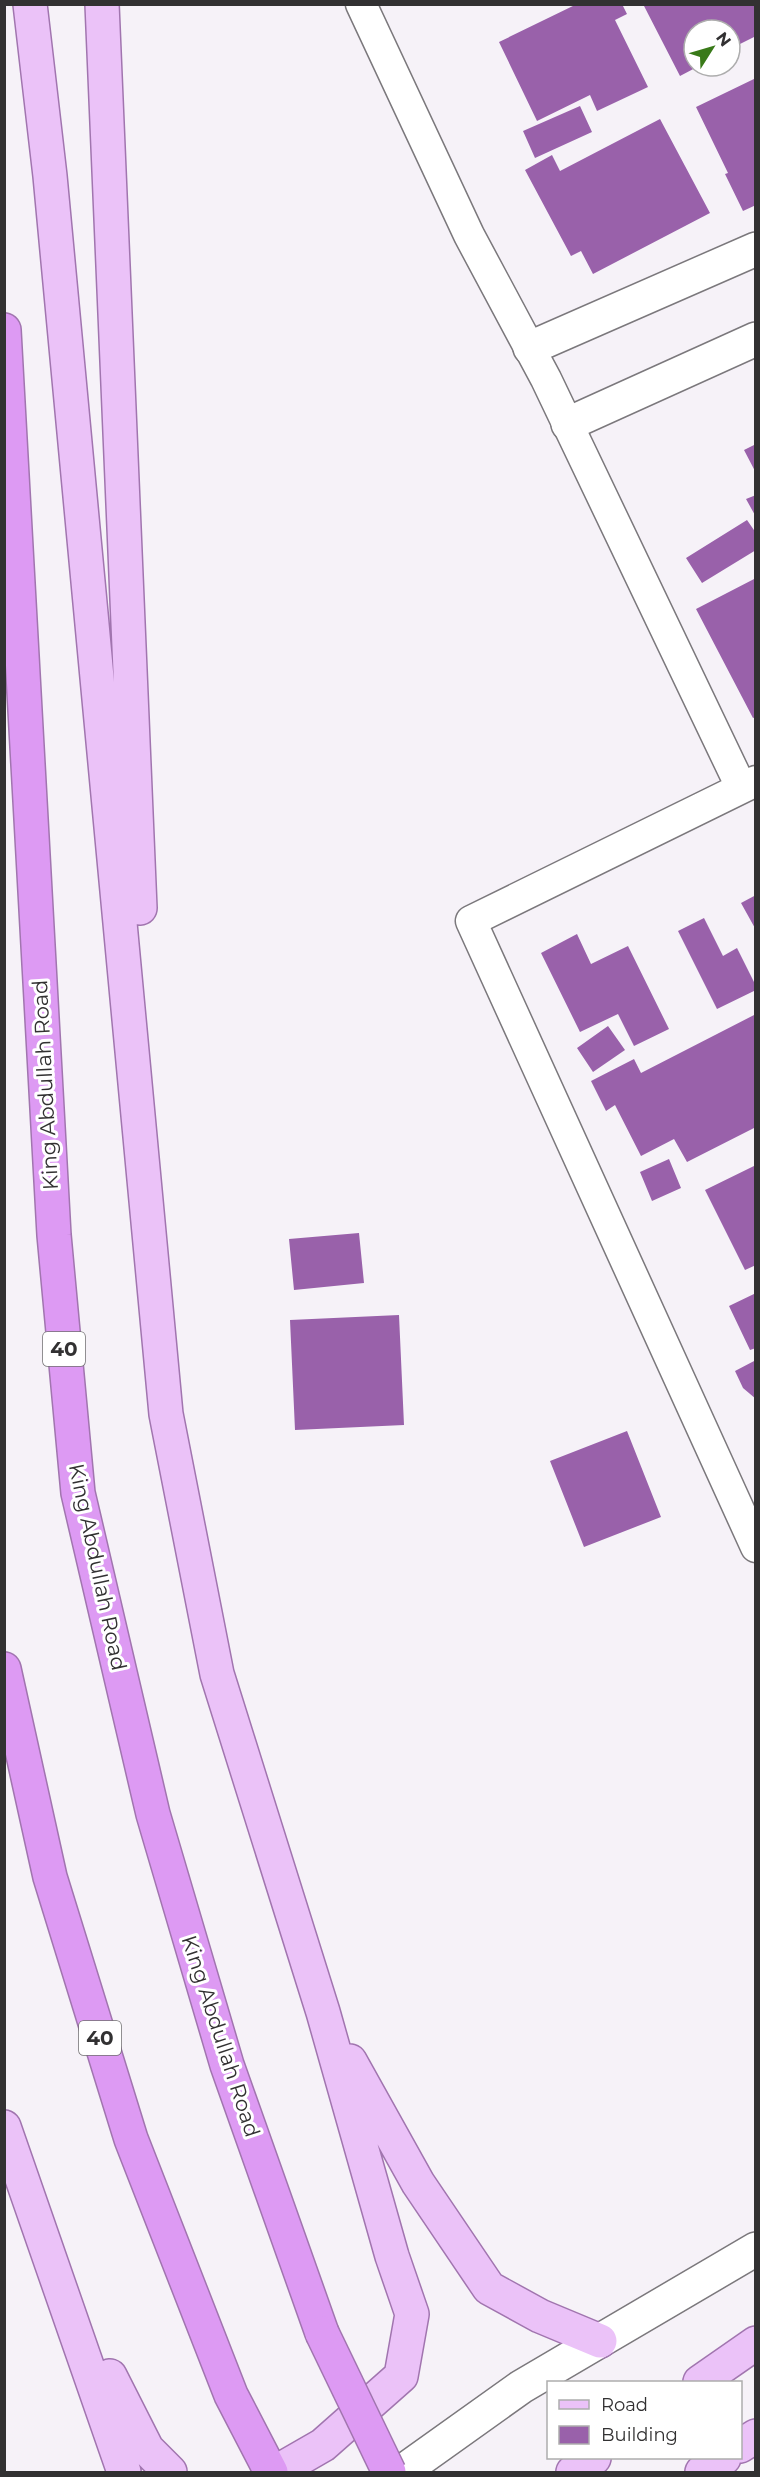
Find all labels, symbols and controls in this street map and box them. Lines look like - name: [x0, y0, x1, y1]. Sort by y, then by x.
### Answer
- north arrow: [682, 18, 742, 78]
- text: N: [712, 28, 735, 50]
- street label: King Abdullah Road: [27, 979, 63, 1191]
- road number: 40: [43, 1332, 85, 1366]
- street label: King Abdullah Road: [64, 1461, 132, 1673]
- street label: King Abdullah Road: [177, 1932, 265, 2140]
- road number: 40: [79, 2021, 121, 2055]
- legend: [547, 2381, 742, 2459]
- text: Road: [601, 2394, 648, 2416]
- text: Building: [601, 2424, 678, 2446]

